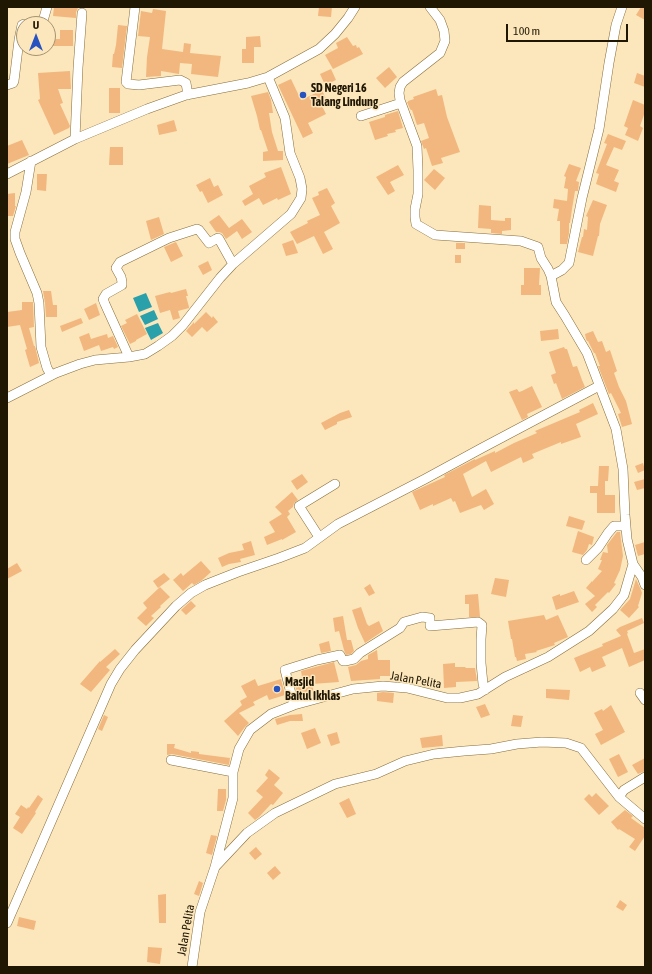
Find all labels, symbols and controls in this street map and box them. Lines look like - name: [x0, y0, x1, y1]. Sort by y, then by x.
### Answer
- north arrow: [16, 16, 56, 56]
- scale bar: [508, 16, 630, 42]
- text: U: [33, 19, 39, 31]
- text: 100 m: [513, 24, 540, 38]
- place label: SD Negeri 16 Talang Lindung: [311, 81, 378, 109]
- marker: SD Negeri 16 Talang Lindung: [298, 90, 308, 100]
- street label: Jalan Pelita: [389, 668, 443, 692]
- place label: Masjid Baitul Ikhlas: [285, 675, 340, 703]
- marker: Masjid Baitul Ikhlas: [272, 684, 282, 694]
- street label: Jalan Pelita: [174, 903, 198, 957]

